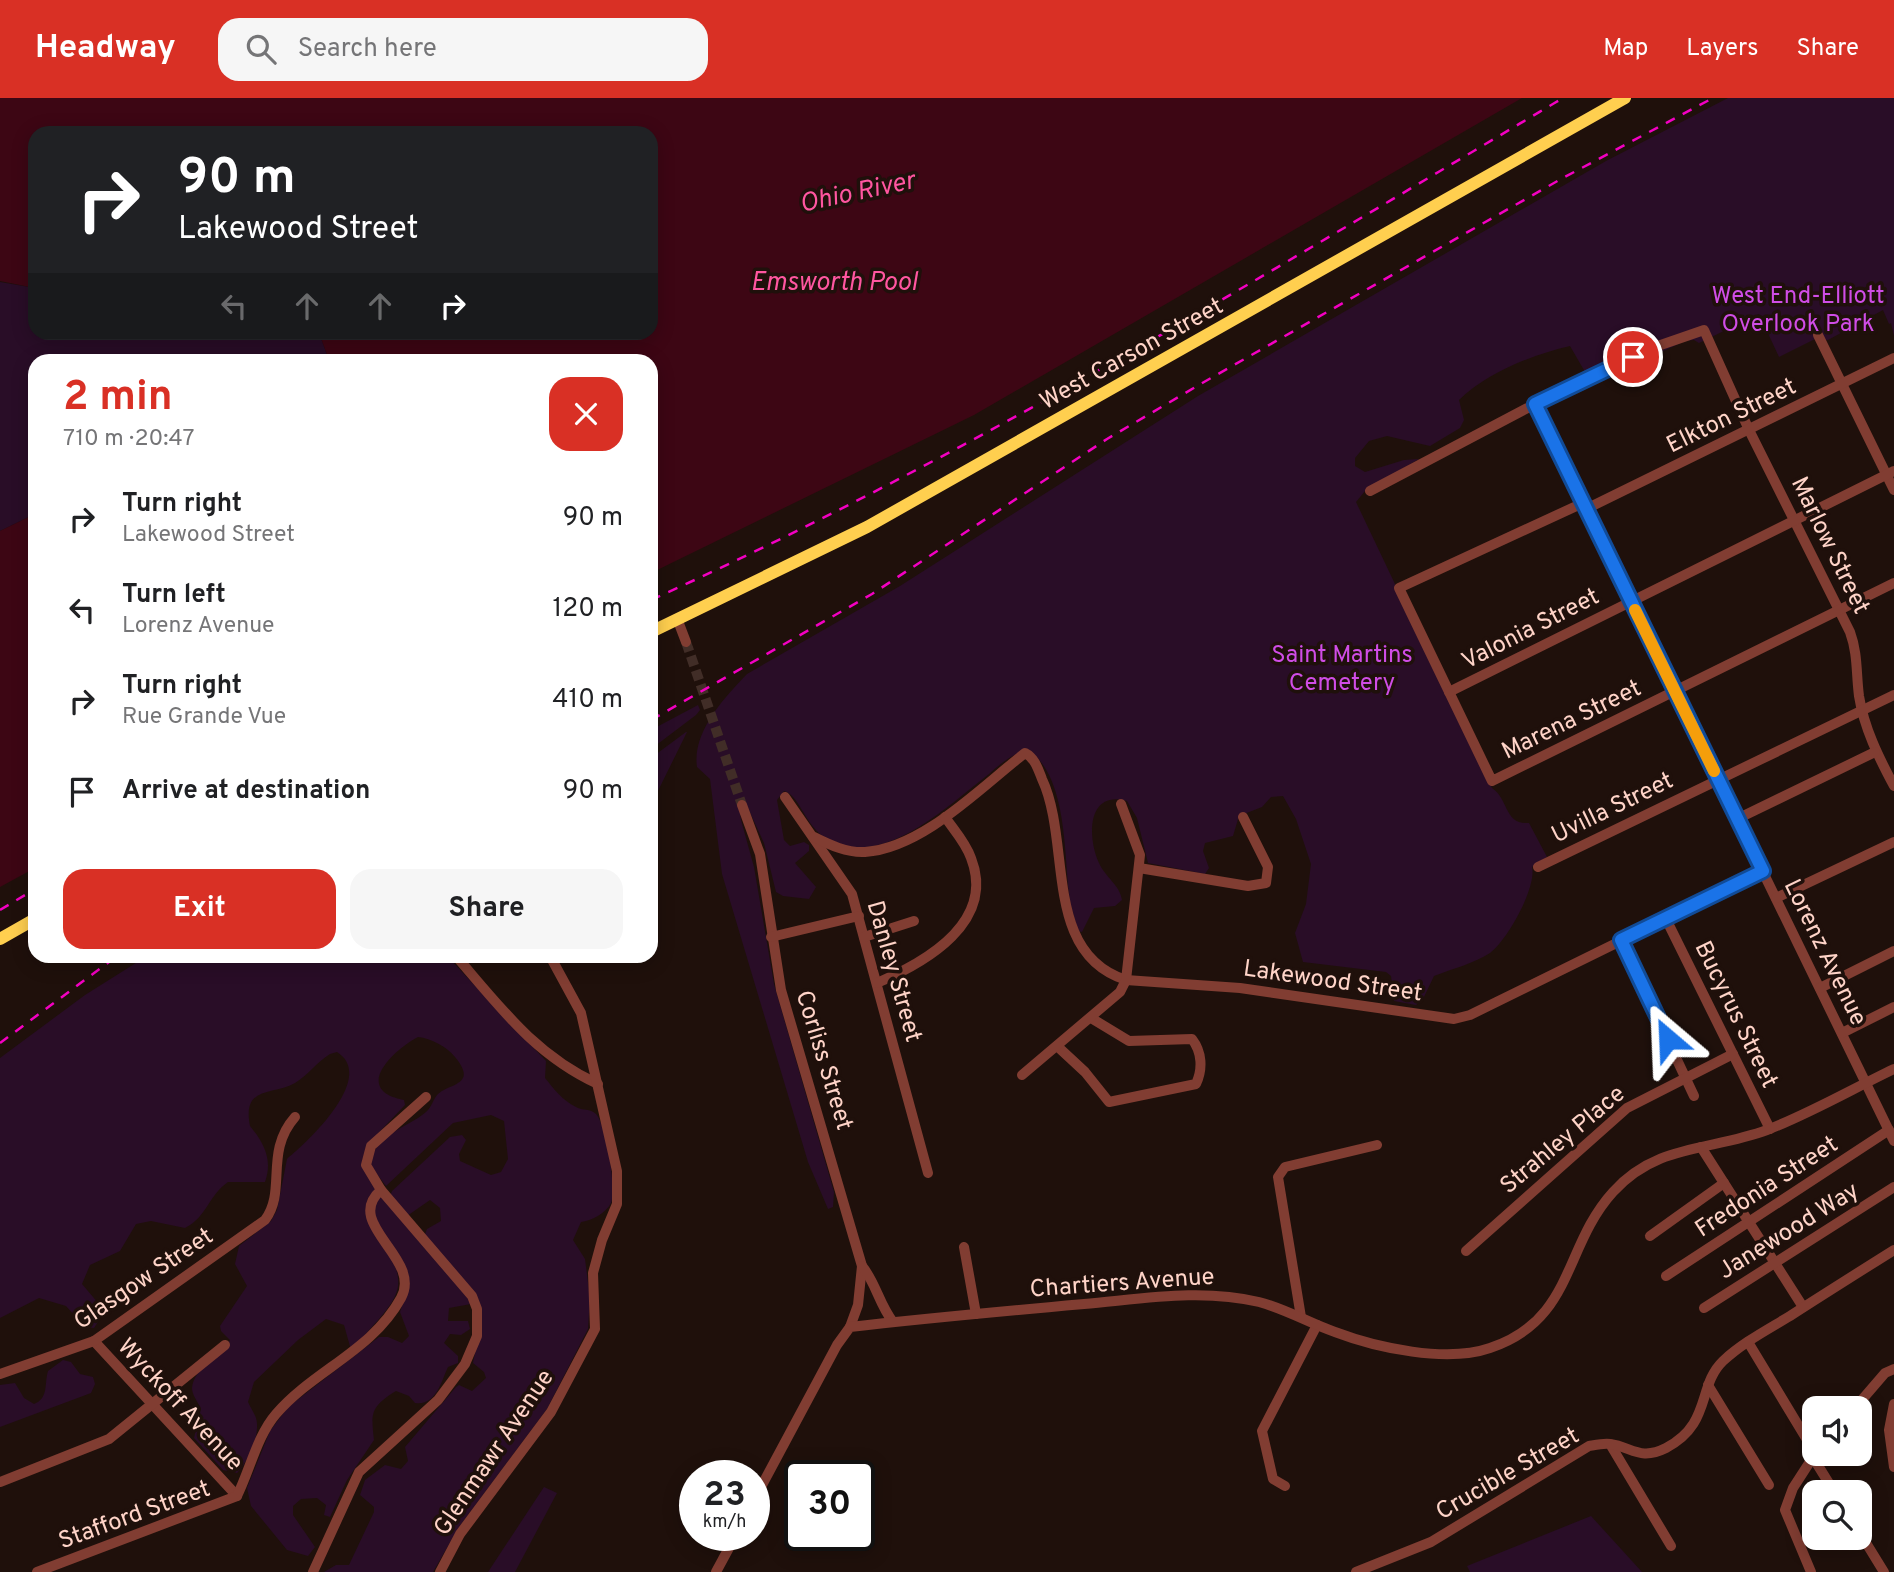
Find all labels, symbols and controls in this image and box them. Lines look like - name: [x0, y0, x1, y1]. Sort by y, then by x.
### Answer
- search box: [218, 18, 708, 81]
- text: Headway: [35, 28, 176, 70]
- icon: search: [242, 30, 280, 68]
- text: Search here: [298, 33, 437, 66]
- text: Map: [1603, 34, 1648, 64]
- text: Layers: [1686, 34, 1758, 64]
- text: Share: [1796, 34, 1859, 64]
- text: 90 m: [178, 149, 296, 211]
- icon: right: [63, 154, 154, 245]
- water label: Ohio River: [797, 165, 920, 222]
- text: Lakewood Street: [178, 210, 419, 250]
- water label: Emsworth Pool: [751, 267, 919, 300]
- park label: West End-Elliott Overlook Park: [1712, 282, 1885, 340]
- icon: left: [215, 287, 253, 325]
- icon: ahead: [288, 287, 326, 325]
- icon: ahead: [361, 287, 399, 325]
- icon: right: [434, 287, 472, 325]
- street label: West Carson Street: [1035, 292, 1229, 418]
- pin: [1603, 327, 1663, 387]
- icon: arrive: [1614, 338, 1652, 376]
- text: 2 min: [63, 372, 173, 425]
- street label: Elkton Street: [1662, 373, 1802, 461]
- button: close: [549, 377, 623, 451]
- text: 710 m · 20:47: [63, 425, 195, 454]
- street label: Marlow Street: [1783, 472, 1875, 619]
- text: Turn right: [122, 488, 242, 521]
- icon: right: [63, 500, 101, 538]
- text: 90 m: [563, 502, 623, 535]
- text: Lakewood Street: [122, 521, 295, 550]
- text: Turn left: [122, 579, 226, 612]
- street label: Valonia Street: [1457, 582, 1605, 677]
- icon: left: [63, 591, 101, 629]
- text: 120 m: [553, 593, 623, 626]
- text: Lorenz Avenue: [122, 612, 275, 641]
- park label: Saint Martins Cemetery: [1271, 641, 1413, 699]
- text: Turn right: [122, 670, 242, 703]
- street label: Marena Street: [1497, 674, 1646, 767]
- icon: right: [63, 682, 101, 720]
- text: 410 m: [552, 684, 623, 717]
- text: Rue Grande Vue: [122, 703, 286, 732]
- street label: Uvilla Street: [1547, 766, 1679, 851]
- icon: arrive: [63, 773, 101, 811]
- text: Arrive at destination: [122, 775, 370, 808]
- text: 90 m: [563, 775, 623, 808]
- button: Exit: [63, 869, 336, 949]
- button: Share: [350, 869, 623, 949]
- street label: Lorenz Avenue: [1776, 875, 1873, 1031]
- street label: Danley Street: [859, 897, 928, 1046]
- street label: Bucyrus Street: [1687, 936, 1784, 1093]
- street label: Lakewood Street: [1241, 955, 1424, 1009]
- street label: Corliss Street: [788, 987, 859, 1134]
- position arrow: [1631, 1002, 1705, 1076]
- street label: Strahley Place: [1495, 1080, 1632, 1201]
- street label: Fredonia Street: [1690, 1130, 1844, 1245]
- street label: Janewood Way: [1713, 1176, 1865, 1287]
- street label: Glasgow Street: [69, 1222, 220, 1337]
- street label: Chartiers Avenue: [1029, 1263, 1215, 1305]
- street label: Wyckoff Avenue: [110, 1333, 249, 1478]
- street label: Glenmawr Avenue: [428, 1364, 561, 1542]
- map controls: [1802, 1396, 1872, 1550]
- button: sound: [1802, 1396, 1872, 1466]
- street label: Crucible Street: [1431, 1422, 1585, 1528]
- speed limit sign: 30: [784, 1460, 875, 1551]
- text: 23: [703, 1474, 746, 1518]
- street label: Stafford Street: [55, 1475, 215, 1557]
- button: search: [1802, 1480, 1872, 1550]
- text: km/h: [703, 1511, 746, 1534]

